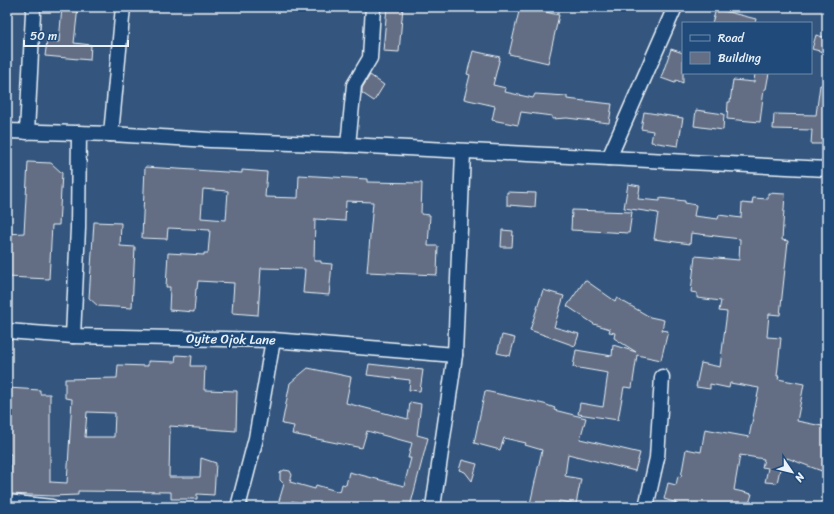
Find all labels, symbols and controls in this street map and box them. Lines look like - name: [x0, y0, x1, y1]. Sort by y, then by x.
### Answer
- scale bar: [24, 22, 128, 48]
- legend: [682, 22, 812, 74]
- text: 50 m: [30, 25, 57, 47]
- text: Road: [718, 27, 745, 49]
- text: Building: [718, 47, 761, 69]
- street label: Oyite Ojok Lane: [186, 327, 276, 351]
- north arrow: [772, 452, 812, 492]
- text: N: [790, 468, 810, 486]

